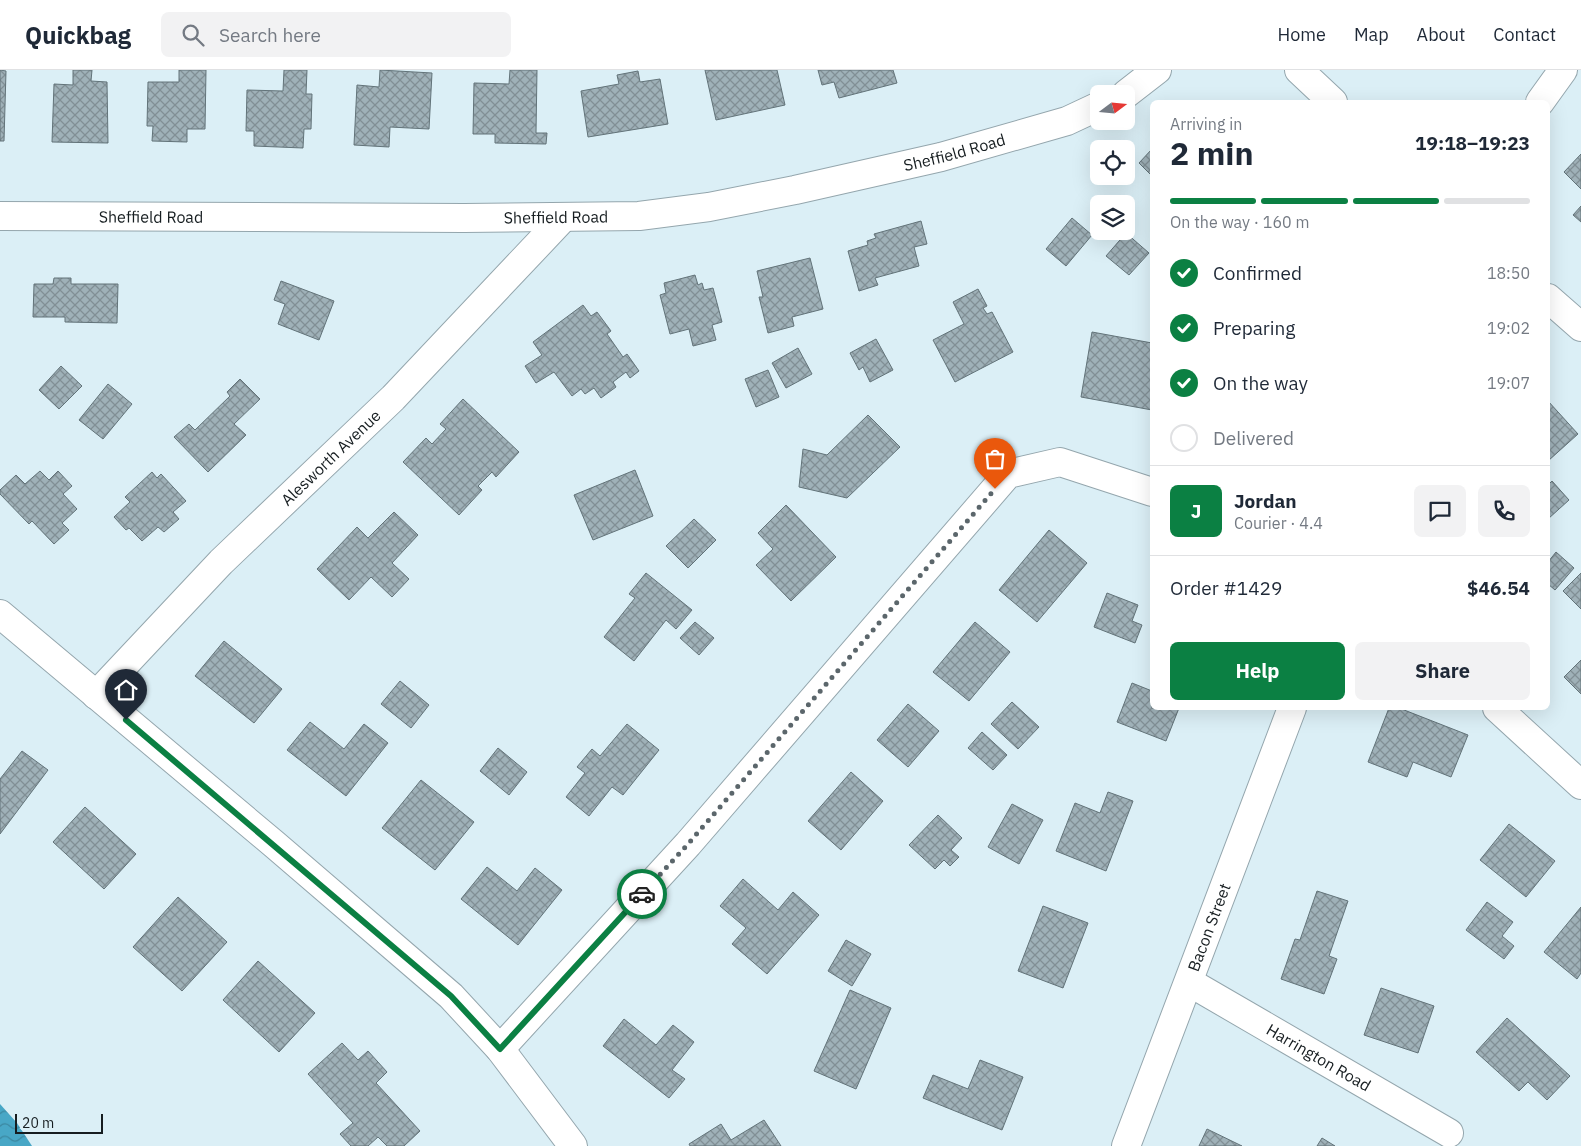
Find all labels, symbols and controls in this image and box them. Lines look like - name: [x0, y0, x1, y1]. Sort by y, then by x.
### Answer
- search box: [161, 12, 511, 57]
- text: Quickbag: [25, 19, 131, 51]
- icon: search: [179, 21, 207, 49]
- text: Search here: [219, 23, 321, 47]
- text: Home: [1278, 23, 1326, 46]
- text: Map: [1354, 23, 1389, 46]
- text: About: [1417, 23, 1465, 46]
- text: Contact: [1493, 23, 1556, 46]
- north arrow: [1090, 85, 1135, 130]
- map controls: [1090, 85, 1135, 240]
- text: Arriving in: [1170, 114, 1242, 134]
- street label: Sheffield Road: [902, 129, 1007, 175]
- text: 19:18–19:23: [1415, 131, 1530, 155]
- text: 2 min: [1170, 132, 1254, 174]
- button: locate: [1090, 140, 1135, 185]
- button: layers: [1090, 195, 1135, 240]
- street label: Sheffield Road: [99, 206, 203, 227]
- street label: Sheffield Road: [504, 206, 608, 228]
- text: On the way · 160 m: [1170, 212, 1309, 232]
- icon: check: [1170, 259, 1198, 287]
- text: Confirmed: [1213, 261, 1302, 285]
- text: 18:50: [1487, 263, 1530, 283]
- icon: check: [1170, 314, 1198, 342]
- text: Preparing: [1213, 316, 1295, 340]
- text: 19:02: [1487, 318, 1530, 338]
- icon: check: [1170, 369, 1198, 397]
- text: On the way: [1213, 371, 1308, 395]
- text: 19:07: [1487, 373, 1530, 393]
- street label: Alesworth Avenue: [277, 405, 385, 510]
- text: Delivered: [1213, 426, 1294, 450]
- pin: [974, 438, 1016, 489]
- icon: bag: [981, 445, 1009, 473]
- button: chat: [1414, 485, 1466, 537]
- button: phone: [1478, 485, 1530, 537]
- text: Jordan: [1234, 489, 1297, 513]
- text: J: [1191, 499, 1201, 523]
- text: Courier · 4.4: [1234, 513, 1323, 533]
- text: Order #1429: [1170, 576, 1282, 600]
- text: $46.54: [1467, 576, 1530, 600]
- button: Help: [1170, 642, 1345, 700]
- button: Share: [1355, 642, 1530, 700]
- pin: [105, 669, 147, 720]
- icon: home: [112, 676, 140, 704]
- courier: [617, 869, 667, 919]
- icon: car: [628, 880, 656, 908]
- street label: Bacon Street: [1183, 880, 1235, 974]
- street label: Harrington Road: [1263, 1019, 1374, 1095]
- scale bar: [15, 1111, 102, 1134]
- text: 20 m: [22, 1114, 54, 1132]

